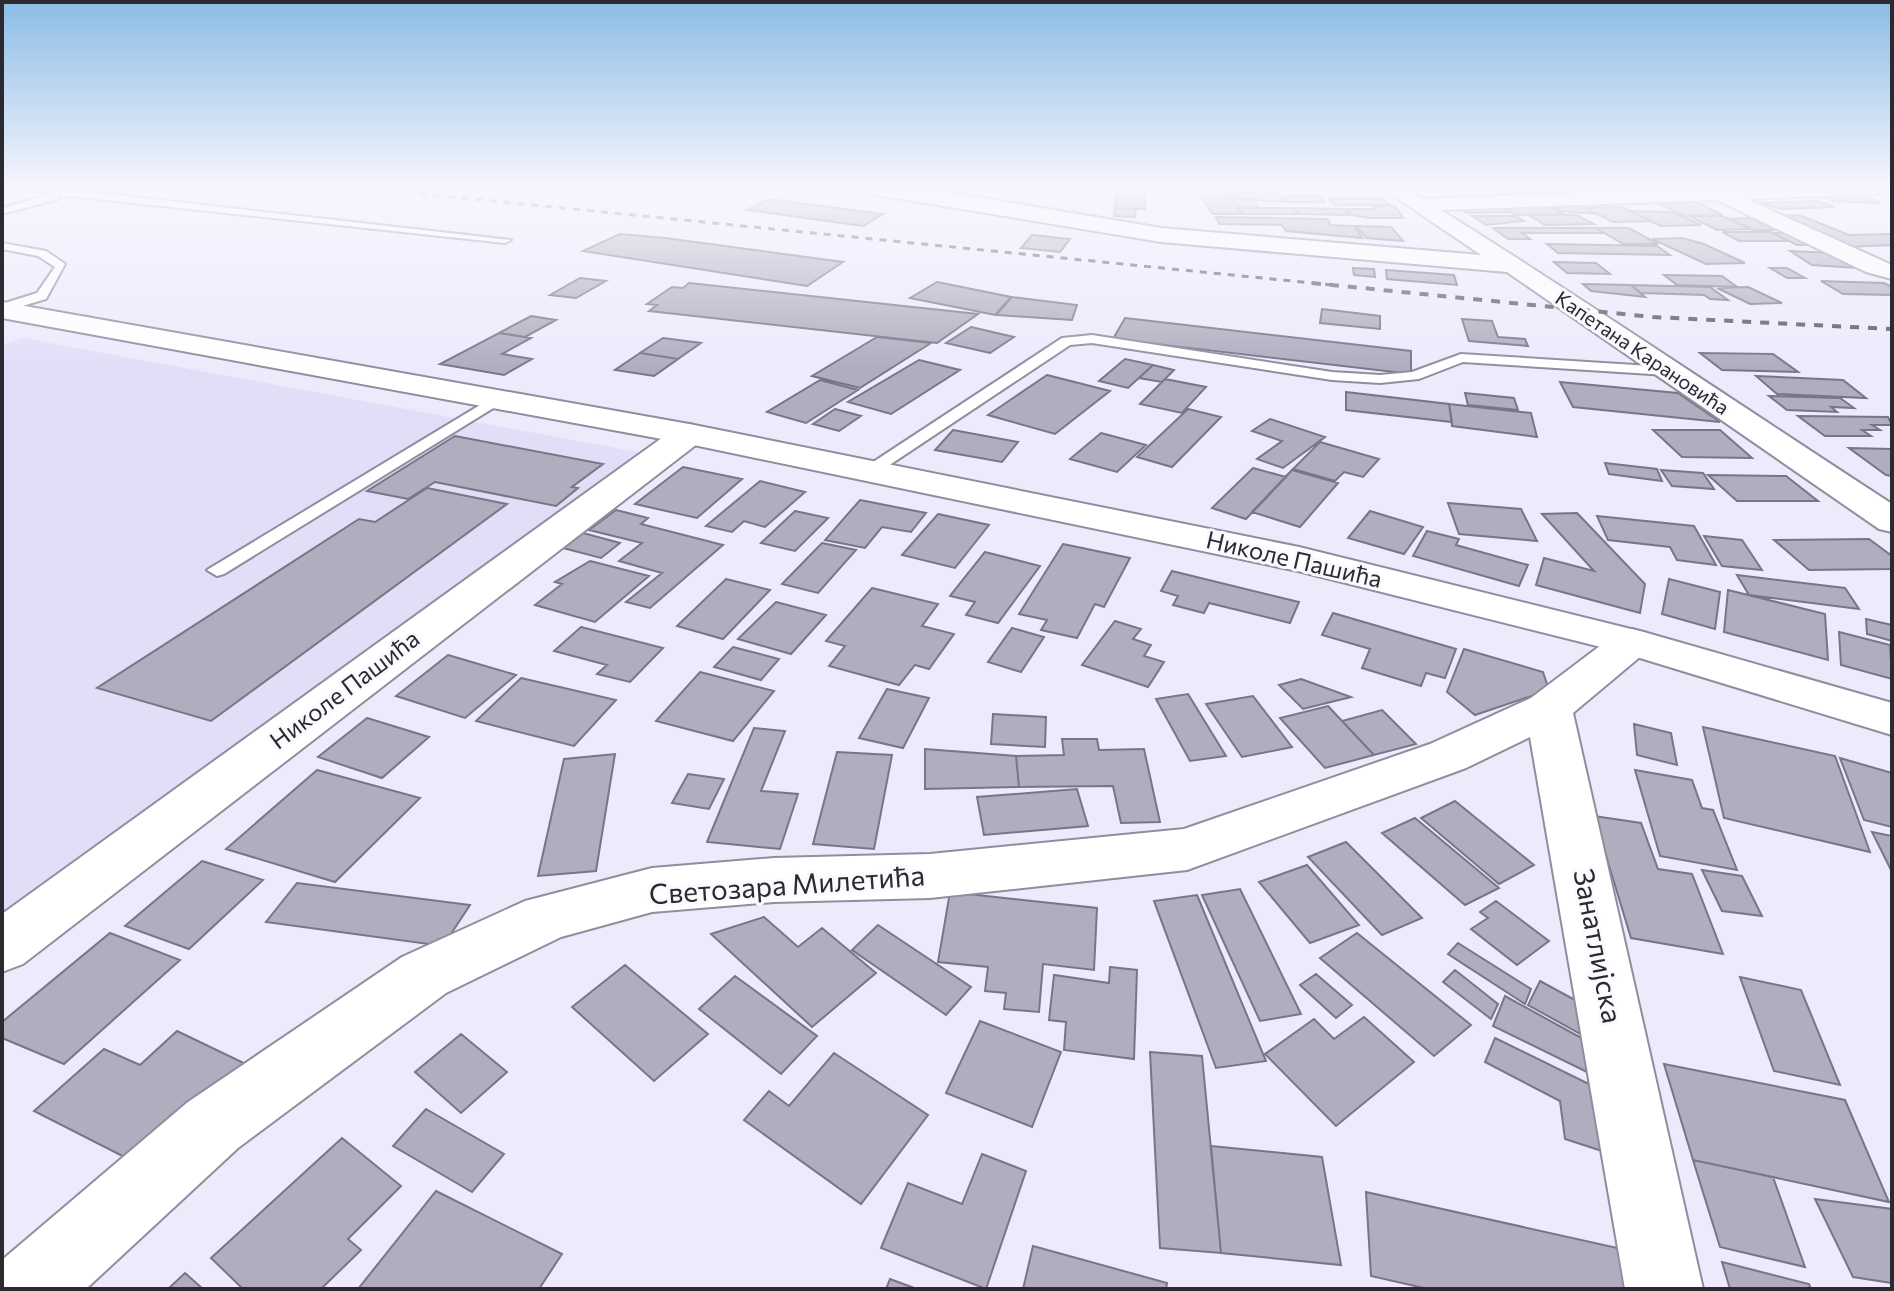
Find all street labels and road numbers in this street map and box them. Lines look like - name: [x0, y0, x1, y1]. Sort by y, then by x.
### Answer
- street label: Капетана Карановића: [1551, 285, 1734, 419]
- street label: Николе Пашића: [1204, 524, 1385, 593]
- street label: Николе Пашића: [264, 623, 425, 754]
- street label: Светозара Милетића: [648, 857, 926, 911]
- street label: Занатлијска: [1567, 866, 1631, 1026]

